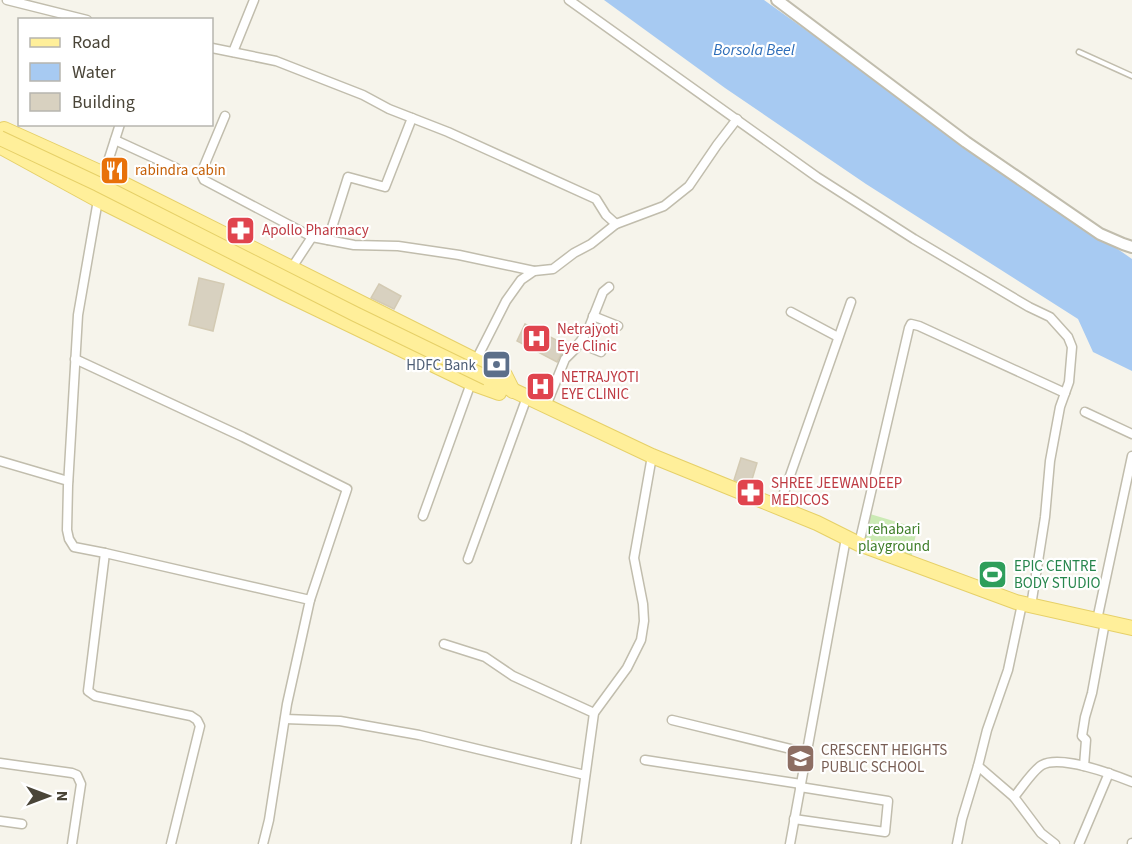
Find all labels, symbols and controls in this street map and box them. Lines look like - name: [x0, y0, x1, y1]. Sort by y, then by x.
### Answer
- legend: [18, 18, 213, 126]
- text: Road: [72, 30, 111, 55]
- water label: Borsola Beel: [713, 39, 795, 61]
- text: Water: [72, 60, 116, 85]
- text: Building: [72, 90, 135, 115]
- restaurant icon: rabindra cabin: [98, 154, 130, 186]
- place label: rabindra cabin: [135, 160, 226, 181]
- pharmacy icon: Apollo Pharmacy: [225, 214, 257, 246]
- place label: Apollo Pharmacy: [262, 220, 369, 241]
- place label: Netrajyoti Eye Clinic: [557, 319, 619, 357]
- hospital icon: Netrajyoti Eye Clinic: [520, 322, 552, 354]
- bank icon: HDFC Bank: [481, 349, 513, 381]
- place label: HDFC Bank: [406, 355, 477, 376]
- place label: NETRAJYOTI EYE CLINIC: [561, 367, 639, 405]
- hospital icon: NETRAJYOTI EYE CLINIC: [524, 370, 556, 402]
- place label: SHREE JEEWANDEEP MEDICOS: [771, 473, 902, 511]
- pharmacy icon: SHREE JEEWANDEEP MEDICOS: [734, 476, 766, 508]
- park label: rehabari playground: [858, 519, 930, 557]
- place label: EPIC CENTRE BODY STUDIO: [1014, 556, 1100, 594]
- sports icon: EPIC CENTRE BODY STUDIO: [977, 559, 1009, 591]
- place label: CRESCENT HEIGHTS PUBLIC SCHOOL: [821, 740, 947, 778]
- school or university icon: CRESCENT HEIGHTS PUBLIC SCHOOL: [784, 743, 816, 775]
- north arrow: [18, 766, 78, 826]
- text: N: [51, 791, 73, 801]

